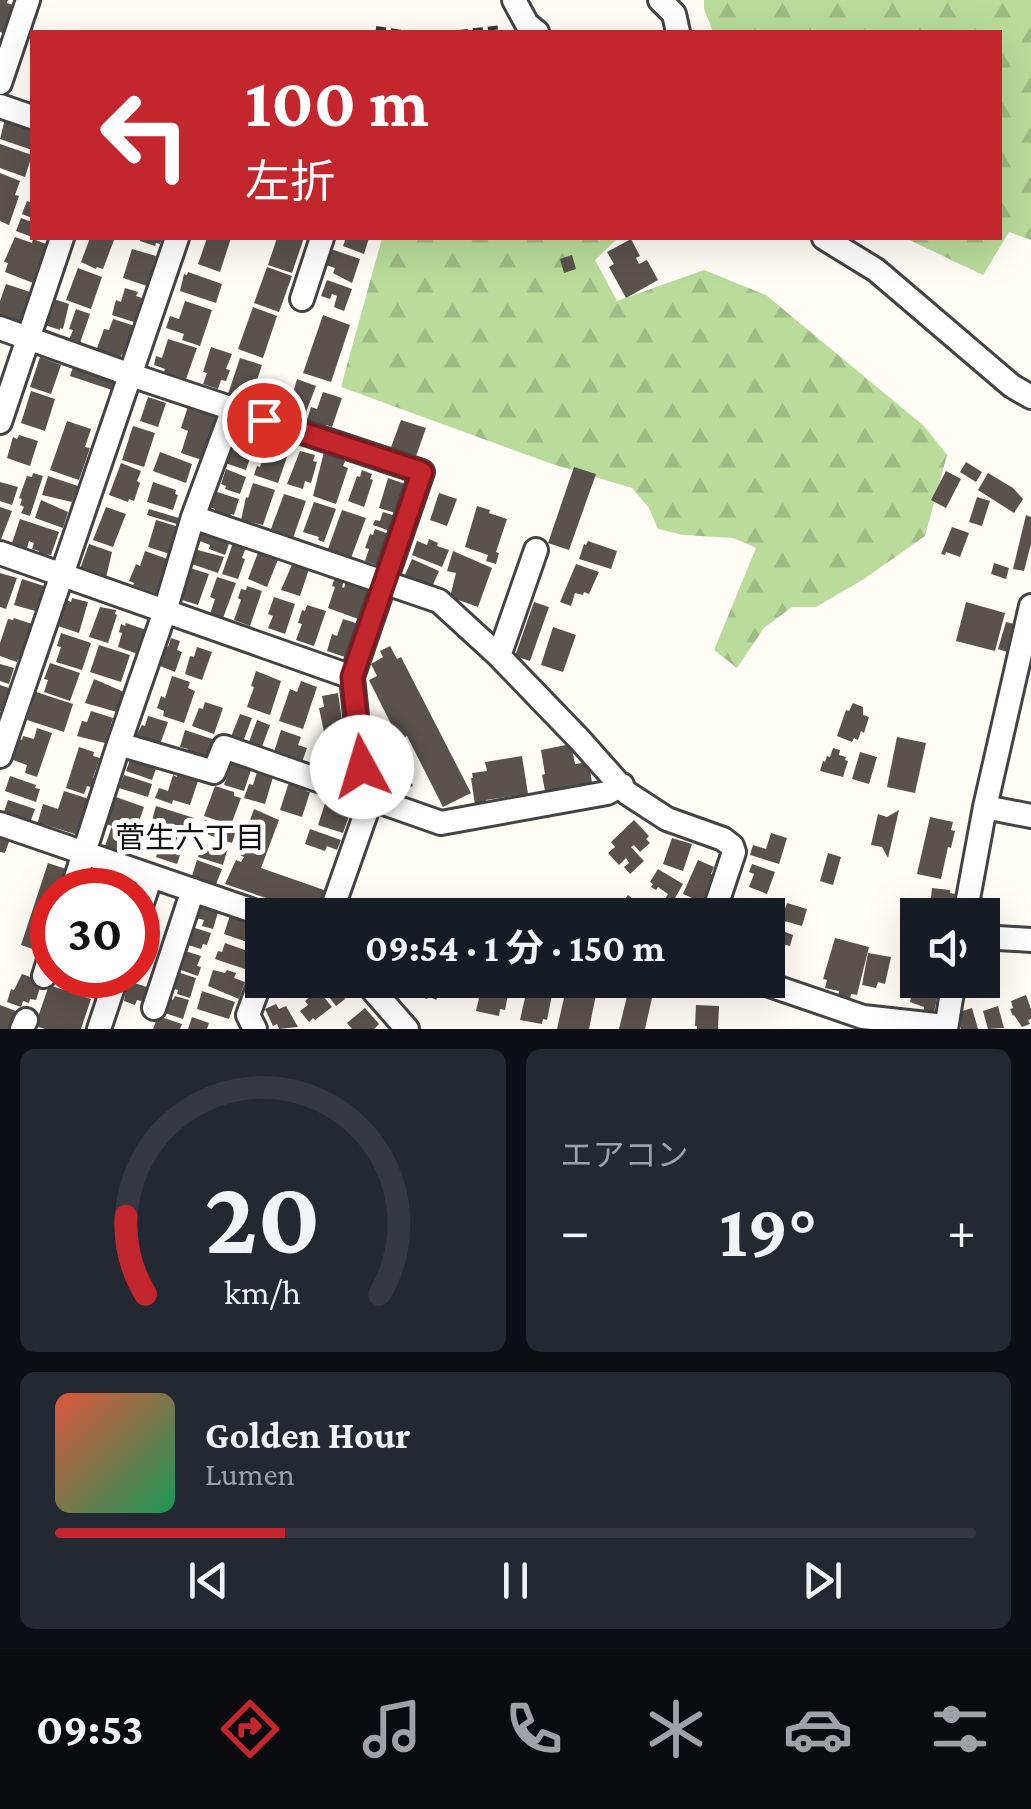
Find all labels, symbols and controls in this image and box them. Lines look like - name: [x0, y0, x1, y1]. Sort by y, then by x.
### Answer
- text: 100 m: [245, 63, 429, 141]
- icon: left: [80, 70, 210, 200]
- text: 左折: [245, 157, 335, 207]
- pin: [222, 378, 307, 463]
- icon: arrive: [237, 393, 292, 448]
- position arrow: [310, 715, 414, 819]
- district label: 菅生六丁目: [115, 821, 265, 854]
- speed limit sign: 30: [30, 868, 160, 998]
- map controls: [900, 898, 1000, 998]
- button: sound: [900, 898, 1000, 998]
- text: 09:54 · 1 分 · 150 m: [365, 927, 665, 969]
- text: エアコン: [561, 1137, 689, 1173]
- text: 20: [205, 1159, 321, 1274]
- text: 19°: [719, 1189, 817, 1272]
- text: −: [561, 1200, 590, 1261]
- text: +: [947, 1200, 976, 1261]
- text: km/h: [224, 1272, 301, 1312]
- text: Golden Hour: [205, 1414, 411, 1456]
- text: Lumen: [205, 1456, 295, 1492]
- icon: previous: [181, 1553, 236, 1608]
- icon: pause: [488, 1553, 543, 1608]
- icon: next: [795, 1553, 850, 1608]
- icon: directions: [215, 1694, 285, 1764]
- icon: music: [357, 1694, 427, 1764]
- icon: phone: [499, 1694, 569, 1764]
- icon: climate: [641, 1694, 711, 1764]
- icon: car: [783, 1694, 853, 1764]
- icon: filters: [925, 1694, 995, 1764]
- text: 09:53: [36, 1704, 143, 1754]

